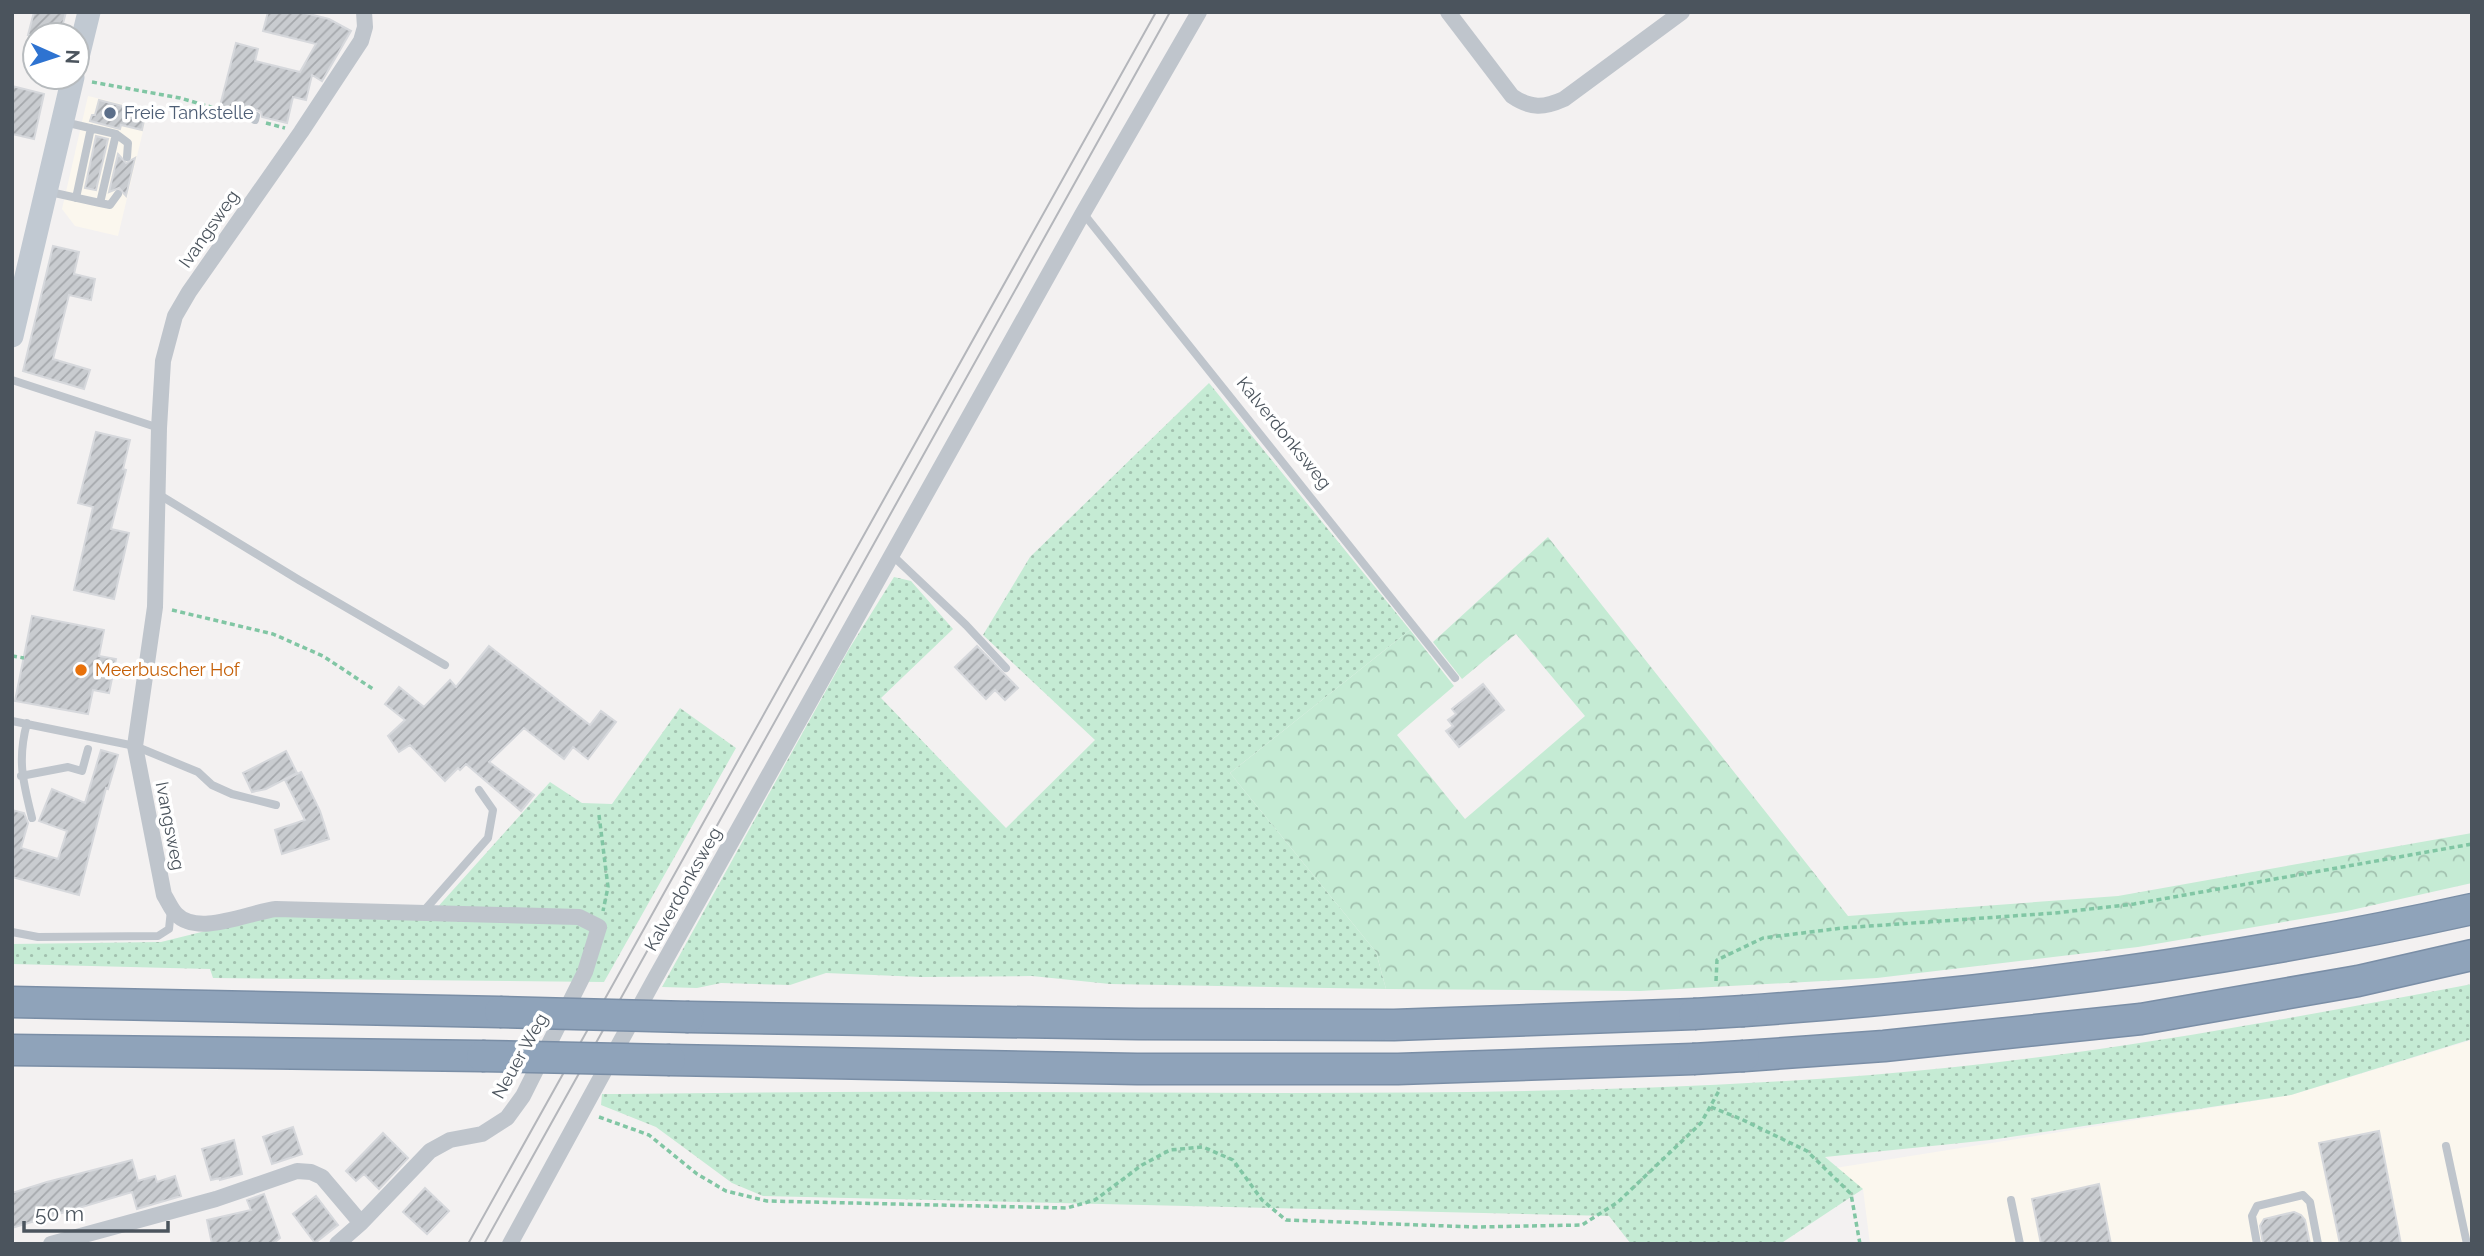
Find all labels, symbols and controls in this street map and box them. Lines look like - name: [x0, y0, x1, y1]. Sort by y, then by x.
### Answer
- north arrow: [21, 21, 91, 91]
- text: N: [62, 49, 84, 65]
- place label: Freie Tankstelle: [124, 102, 254, 123]
- marker: Freie Tankstelle: [102, 105, 118, 121]
- street label: Ivangsweg: [174, 186, 243, 272]
- street label: Kalverdonksweg: [1233, 372, 1336, 493]
- place label: Meerbuscher Hof: [95, 659, 241, 680]
- marker: Meerbuscher Hof: [73, 662, 89, 678]
- street label: Ivangsweg: [152, 780, 189, 872]
- street label: Kalverdonksweg: [640, 823, 725, 954]
- street label: Neuer Weg: [487, 1009, 552, 1102]
- scale bar: [24, 1190, 168, 1234]
- text: 50 m: [35, 1201, 84, 1226]

